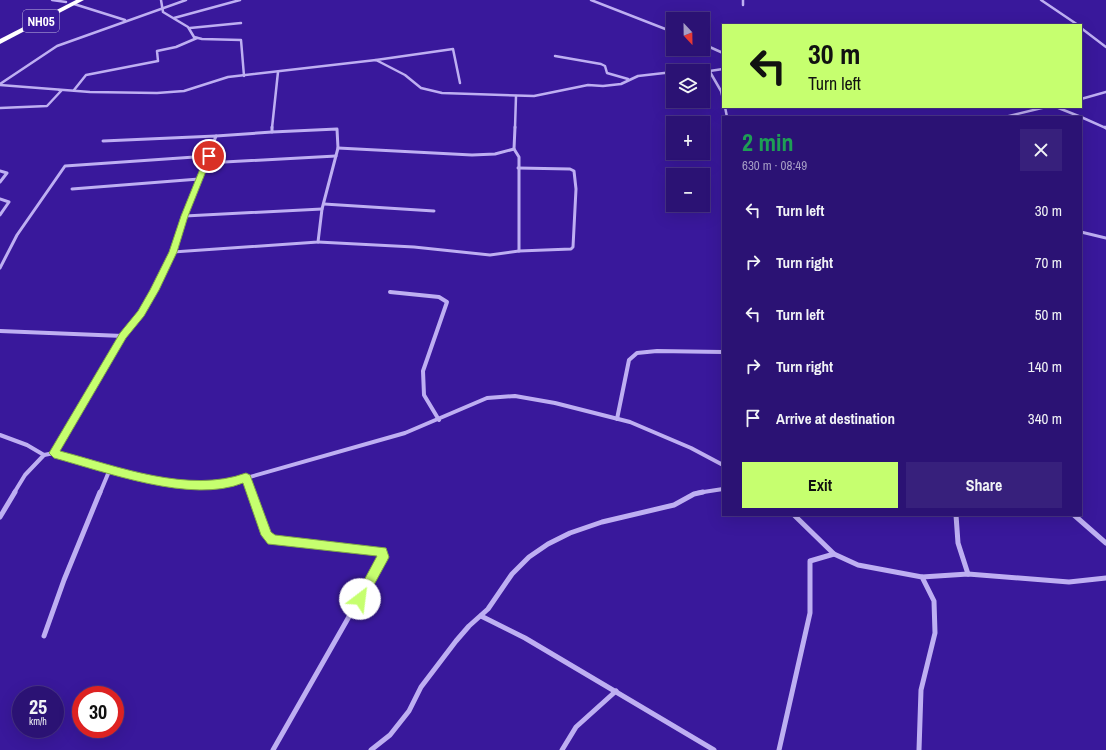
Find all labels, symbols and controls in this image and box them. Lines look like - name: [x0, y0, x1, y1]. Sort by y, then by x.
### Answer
- road number: NH05: [23, 10, 59, 32]
- north arrow: [666, 12, 710, 56]
- map controls: [666, 12, 710, 212]
- text: 30 m: [808, 35, 860, 73]
- icon: left: [742, 40, 794, 92]
- button: layers: [666, 64, 710, 108]
- text: Turn left: [808, 71, 861, 96]
- button: +: [666, 116, 710, 160]
- text: 2 min: [742, 126, 793, 158]
- button: close: [1020, 129, 1062, 171]
- pin: [192, 139, 226, 173]
- icon: arrive: [198, 145, 220, 167]
- text: 630 m · 08:49: [742, 157, 807, 174]
- button: −: [666, 168, 710, 212]
- icon: left: [742, 199, 764, 221]
- text: Turn left: [776, 200, 824, 221]
- text: 30 m: [1035, 200, 1062, 221]
- icon: right: [742, 251, 764, 273]
- text: Turn right: [776, 252, 833, 273]
- text: 70 m: [1035, 252, 1062, 273]
- icon: left: [742, 303, 764, 325]
- text: Turn left: [776, 304, 824, 325]
- text: 50 m: [1035, 304, 1062, 325]
- icon: right: [742, 355, 764, 377]
- text: Turn right: [776, 356, 833, 377]
- text: 140 m: [1028, 356, 1062, 377]
- icon: arrive: [742, 407, 764, 429]
- text: Arrive at destination: [776, 408, 895, 429]
- text: 340 m: [1028, 408, 1062, 429]
- button: Exit: [742, 462, 898, 508]
- button: Share: [906, 462, 1062, 508]
- position arrow: [339, 578, 381, 620]
- speed limit sign: 30: [72, 686, 124, 738]
- text: 25: [29, 693, 47, 720]
- text: km/h: [29, 715, 47, 728]

